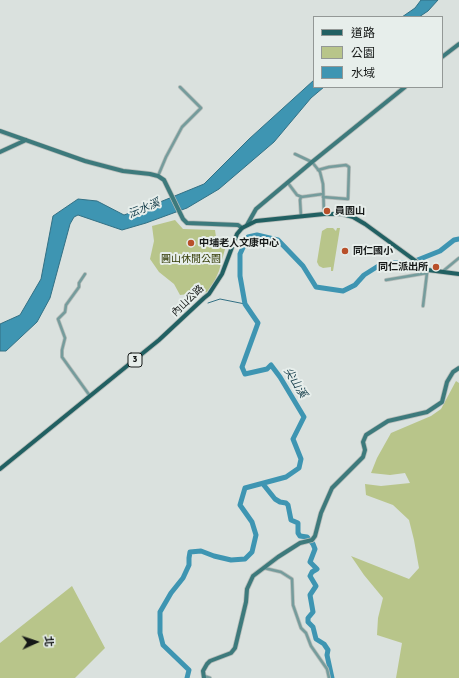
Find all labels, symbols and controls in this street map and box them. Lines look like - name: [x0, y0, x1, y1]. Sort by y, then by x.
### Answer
- legend: [313, 16, 443, 88]
- text: 道路: [351, 26, 375, 41]
- text: 公園: [351, 46, 375, 61]
- text: 水域: [351, 66, 375, 81]
- water label: 沄水溪: [126, 196, 162, 222]
- place label: 員園山: [335, 205, 365, 217]
- marker: 員園山: [322, 206, 332, 216]
- place label: 中埔老人文康中心: [199, 237, 279, 249]
- marker: 中埔老人文康中心: [186, 238, 196, 248]
- place label: 同仁國小: [353, 245, 393, 257]
- marker: 同仁國小: [340, 246, 350, 256]
- park label: 圓山休閒公園: [161, 253, 221, 265]
- place label: 同仁派出所: [378, 261, 428, 273]
- marker: 同仁派出所: [431, 262, 441, 272]
- street label: 內山公路: [169, 283, 207, 319]
- road number: 3: [128, 353, 142, 367]
- water label: 尖山溪: [281, 366, 309, 400]
- north arrow: [16, 622, 56, 662]
- text: 北: [42, 636, 55, 647]

